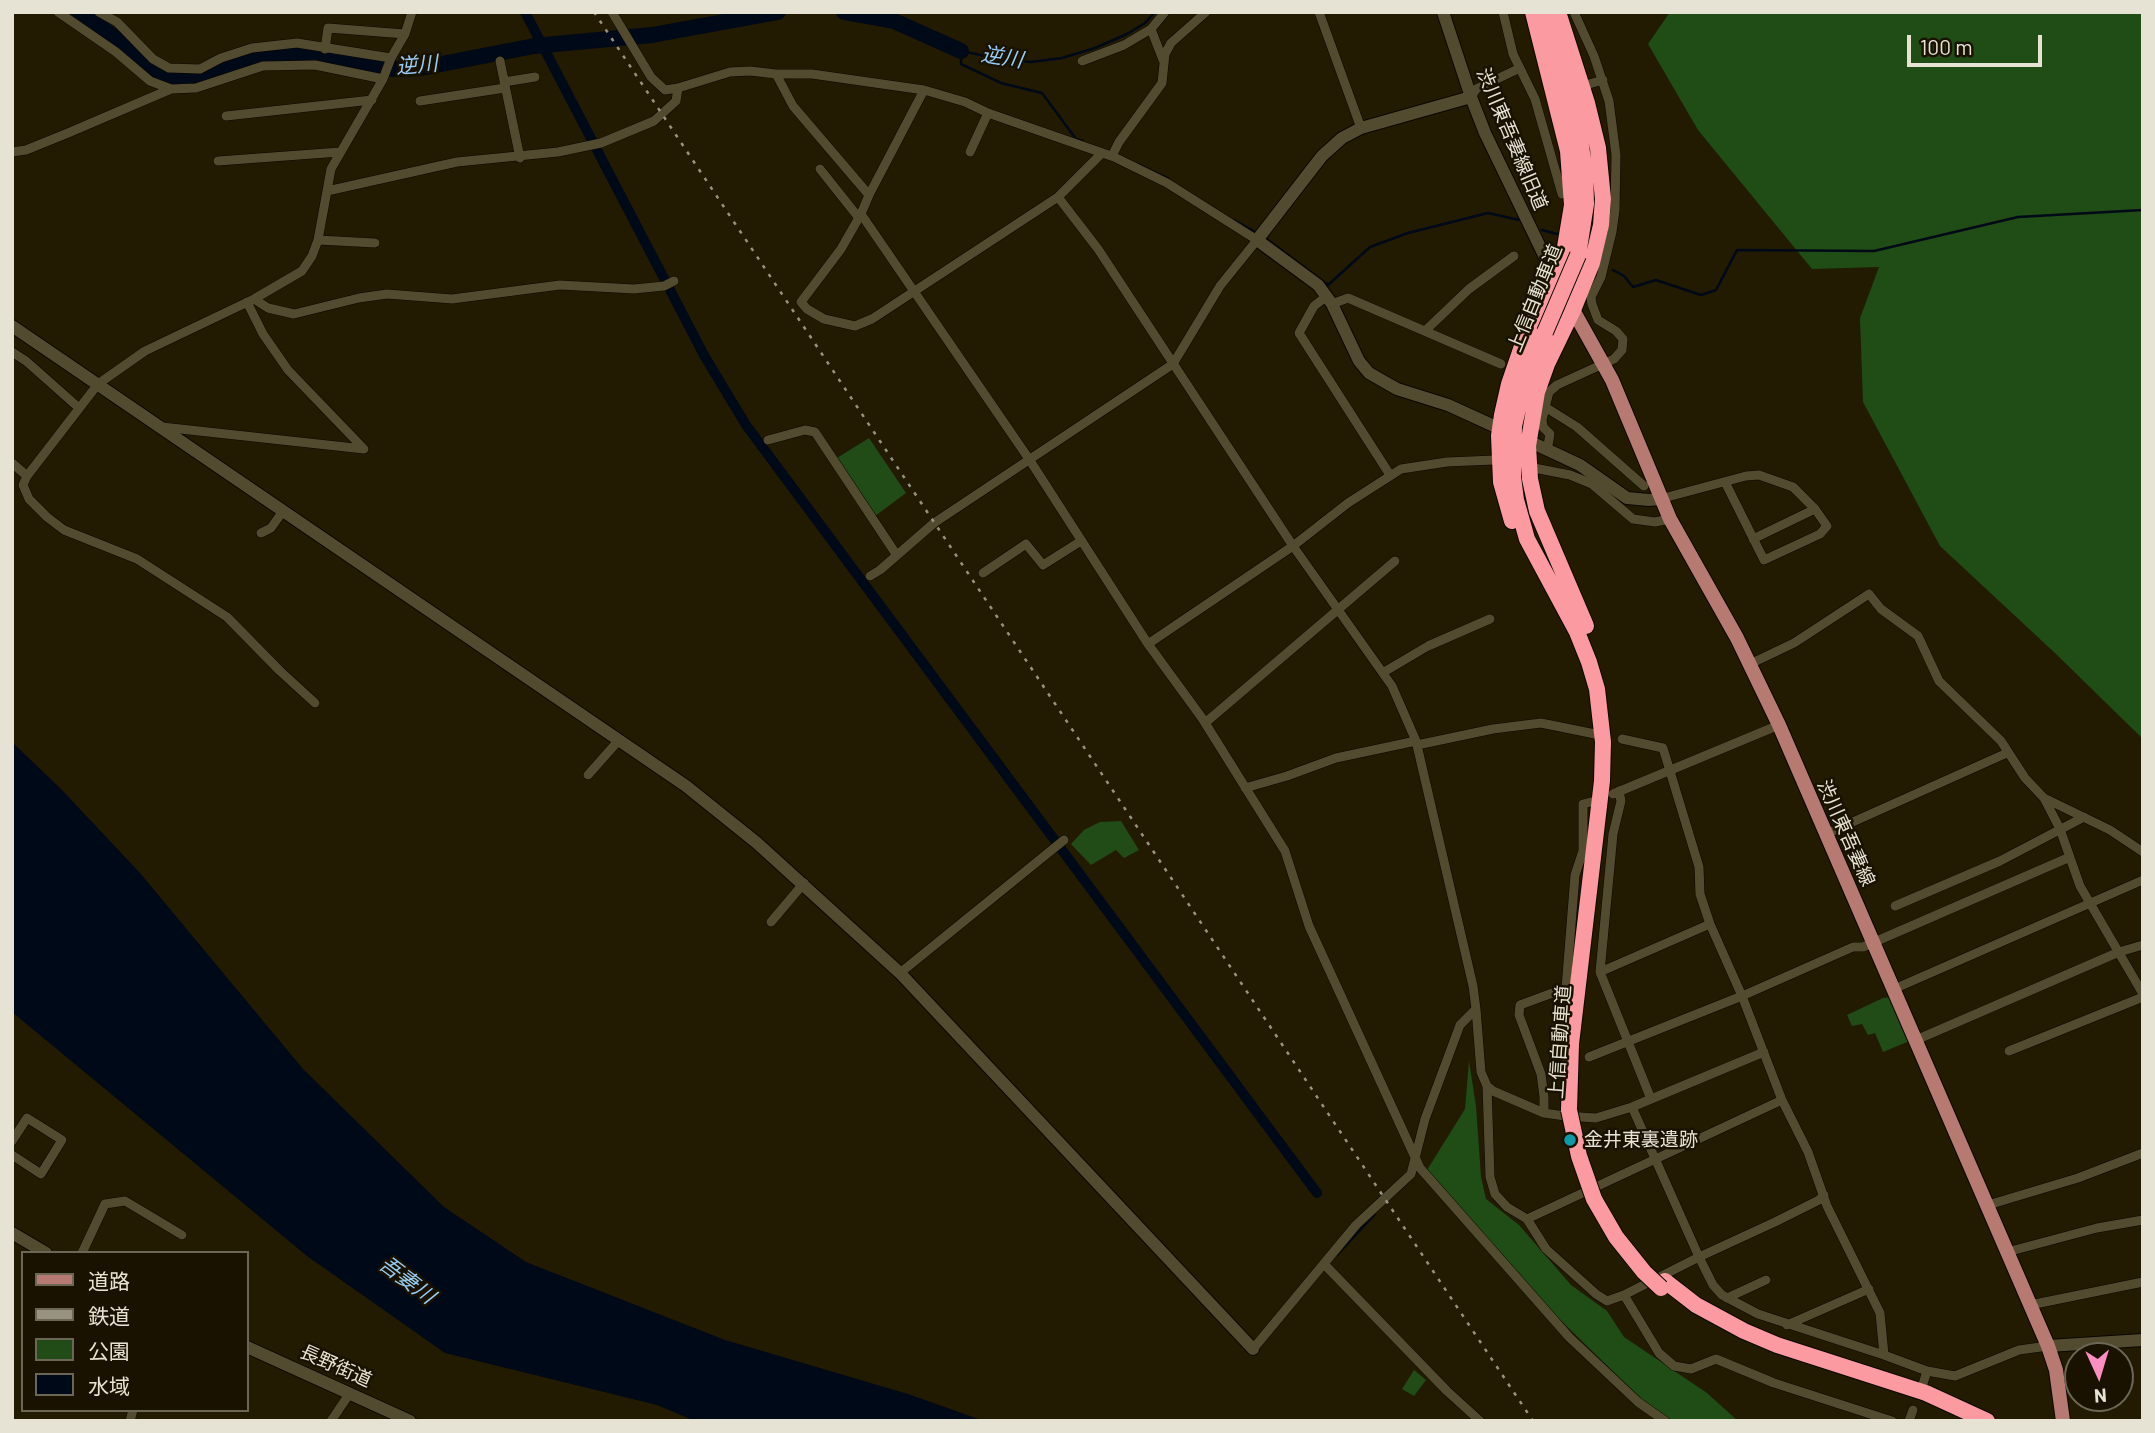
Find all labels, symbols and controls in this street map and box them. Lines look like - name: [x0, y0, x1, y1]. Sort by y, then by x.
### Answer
- scale bar: [1910, 21, 2045, 65]
- text: 100 m: [1920, 34, 1973, 59]
- water label: 逆川: [979, 41, 1025, 73]
- water label: 逆川: [395, 51, 439, 79]
- street label: 渋川東吾妻線旧道: [1472, 65, 1552, 213]
- street label: 上信自動車道: [1503, 241, 1567, 355]
- street label: 渋川東吾妻線: [1812, 776, 1880, 890]
- street label: 上信自動車道: [1545, 984, 1575, 1100]
- place label: 金井東裏遺跡: [1584, 1129, 1698, 1151]
- marker: 金井東裏遺跡: [1562, 1132, 1578, 1148]
- legend: [21, 1251, 248, 1412]
- water label: 吾妻川: [374, 1251, 440, 1309]
- text: 道路: [88, 1268, 130, 1293]
- text: 鉄道: [88, 1303, 130, 1328]
- text: 公園: [88, 1338, 130, 1363]
- street label: 長野街道: [297, 1340, 375, 1392]
- north arrow: [2064, 1342, 2134, 1412]
- text: 水域: [88, 1373, 130, 1398]
- text: N: [2093, 1385, 2107, 1408]

